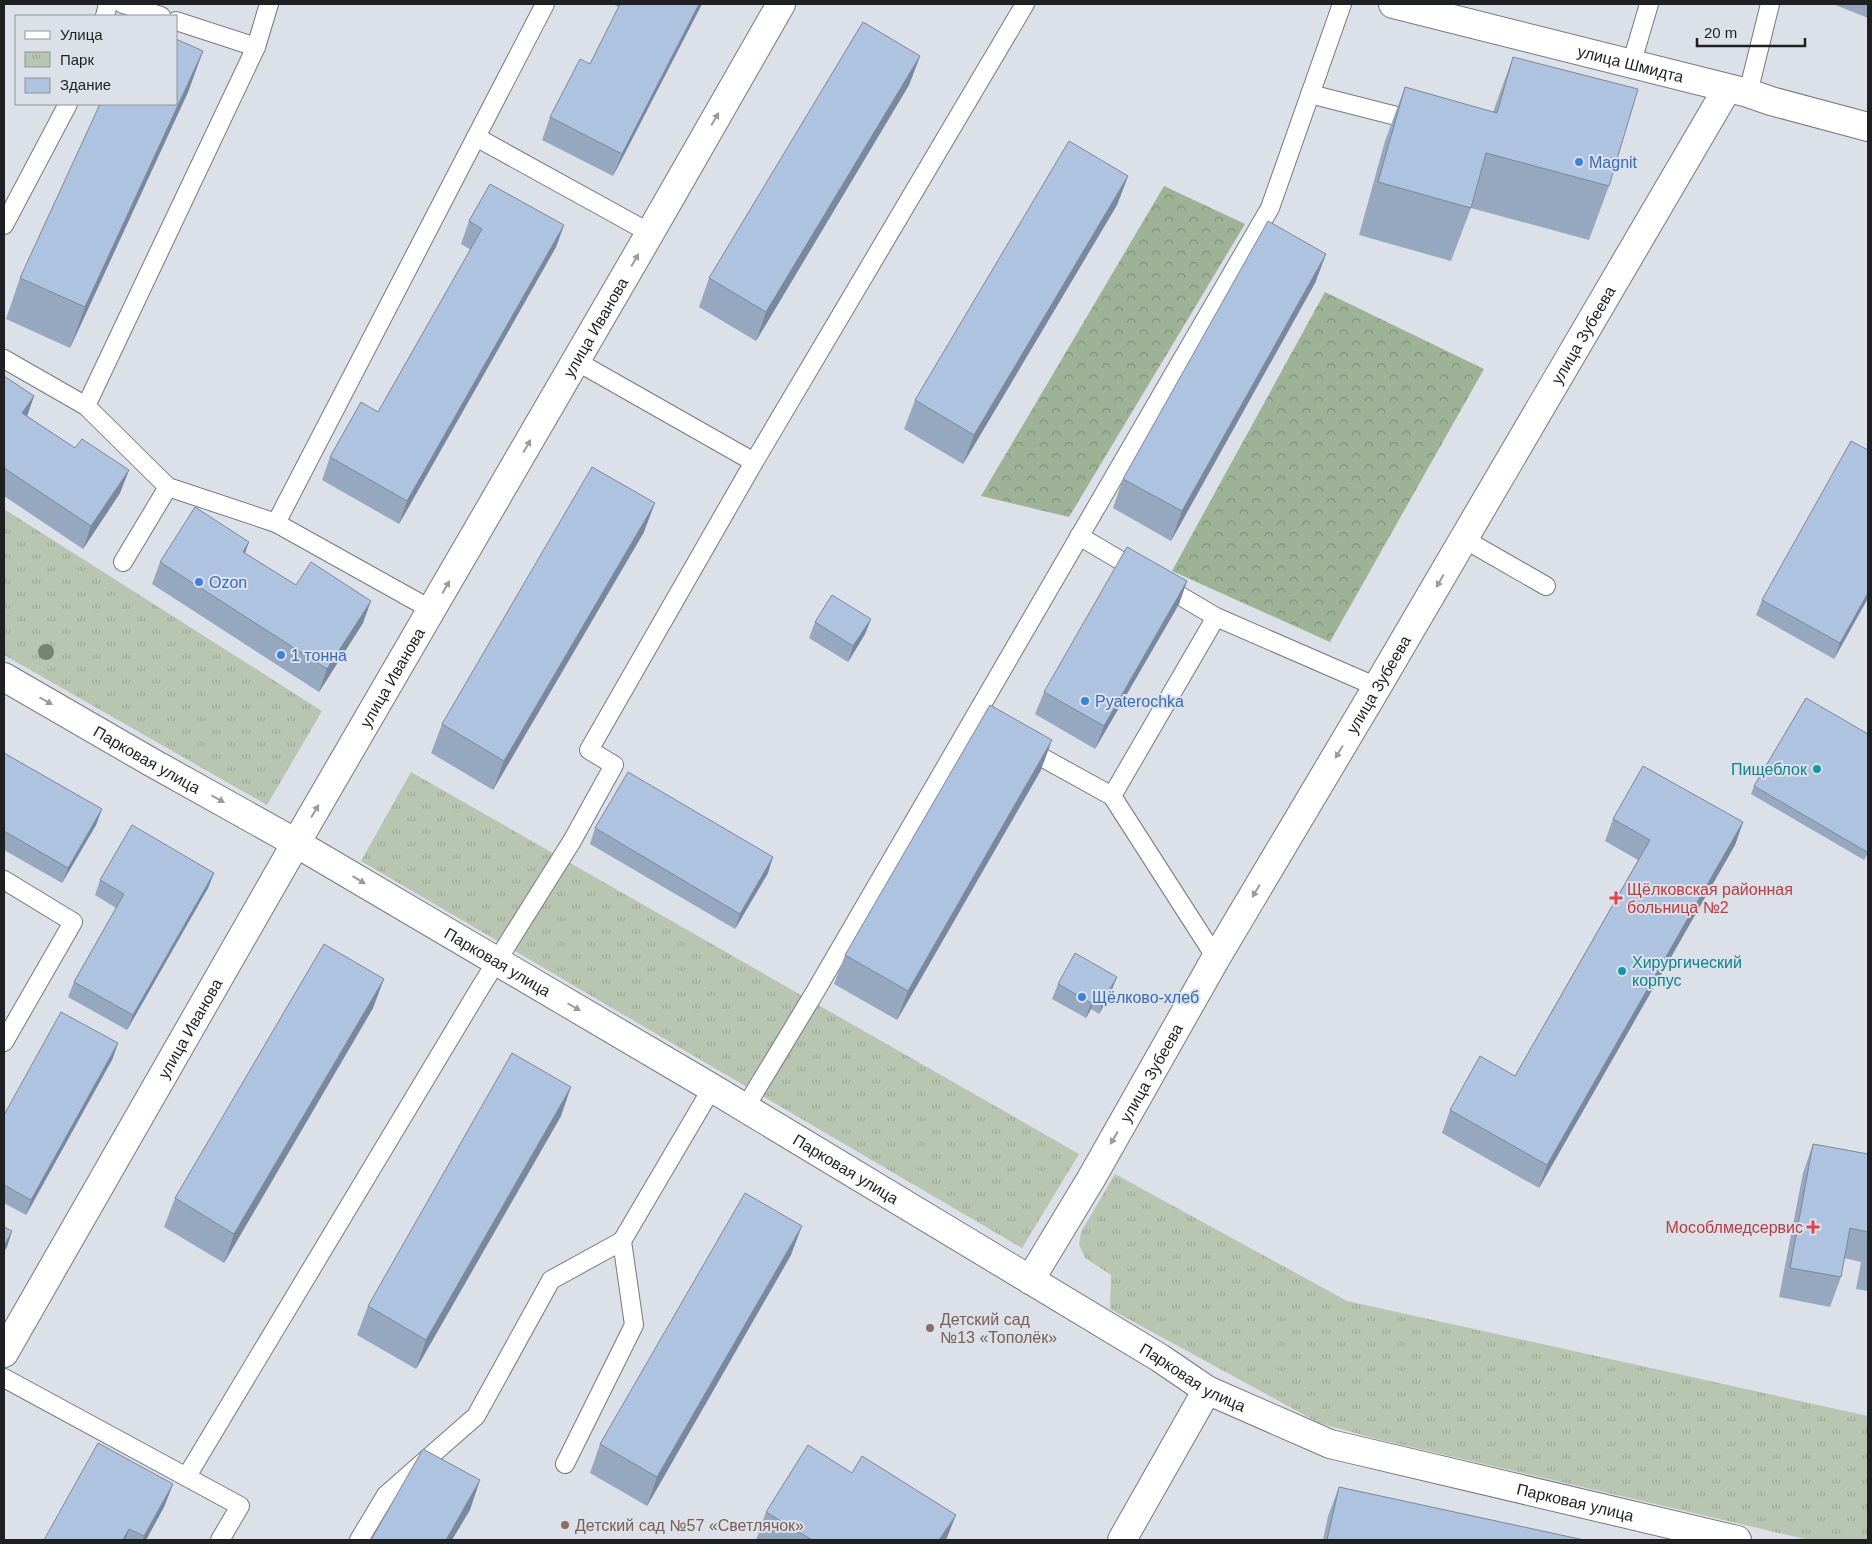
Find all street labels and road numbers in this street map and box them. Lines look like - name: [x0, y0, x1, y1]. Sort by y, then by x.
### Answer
- street label: улица Шмидта: [1576, 43, 1685, 86]
- street label: улица Иванова: [560, 275, 631, 380]
- street label: улица Зубеева: [1548, 283, 1619, 387]
- street label: улица Иванова: [357, 625, 428, 731]
- street label: улица Зубеева: [1343, 633, 1414, 737]
- street label: Парковая улица: [90, 723, 203, 797]
- street label: Парковая улица: [442, 925, 553, 1000]
- street label: улица Иванова: [155, 976, 226, 1082]
- street label: улица Зубеева: [1117, 1021, 1186, 1125]
- street label: Парковая улица: [790, 1131, 901, 1207]
- street label: Парковая улица: [1137, 1340, 1248, 1415]
- street label: Парковая улица: [1515, 1480, 1636, 1524]

